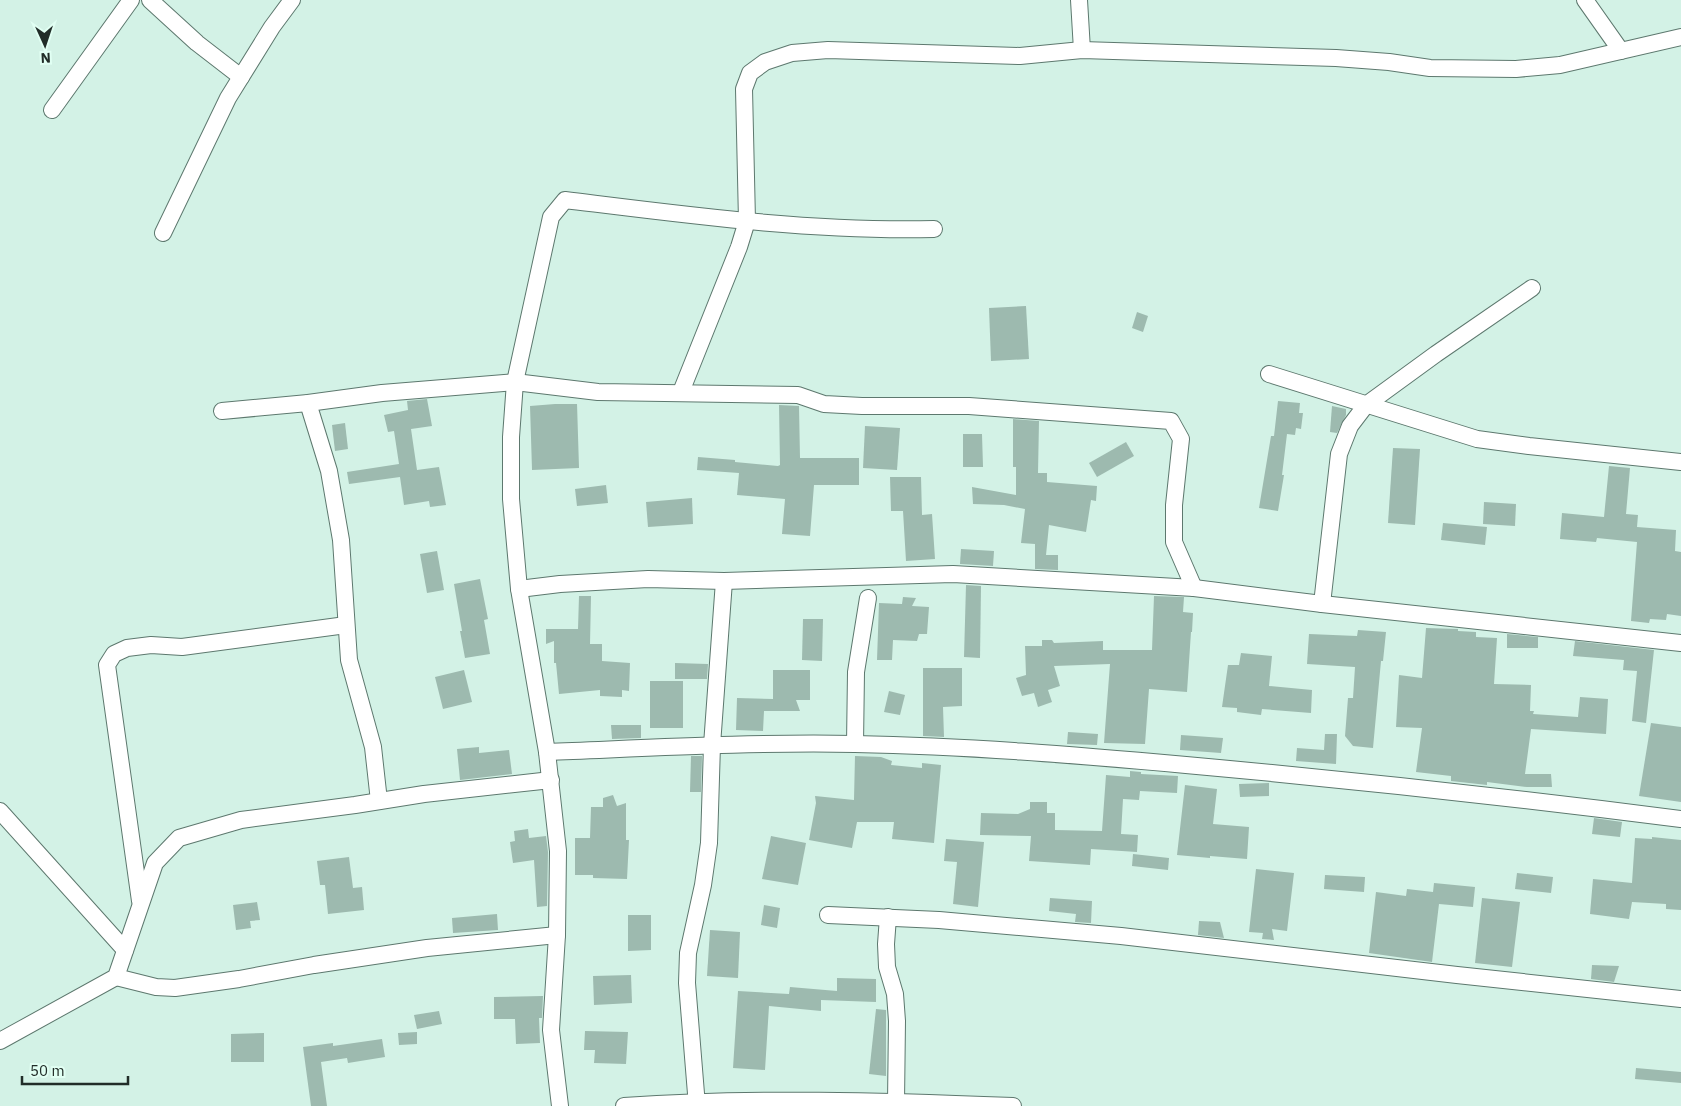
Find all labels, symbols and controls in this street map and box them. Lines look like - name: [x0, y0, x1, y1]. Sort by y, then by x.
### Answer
- north arrow: [20, 20, 70, 70]
- text: N: [40, 49, 51, 67]
- scale bar: [22, 1054, 129, 1086]
- text: 50 m: [30, 1061, 65, 1080]

